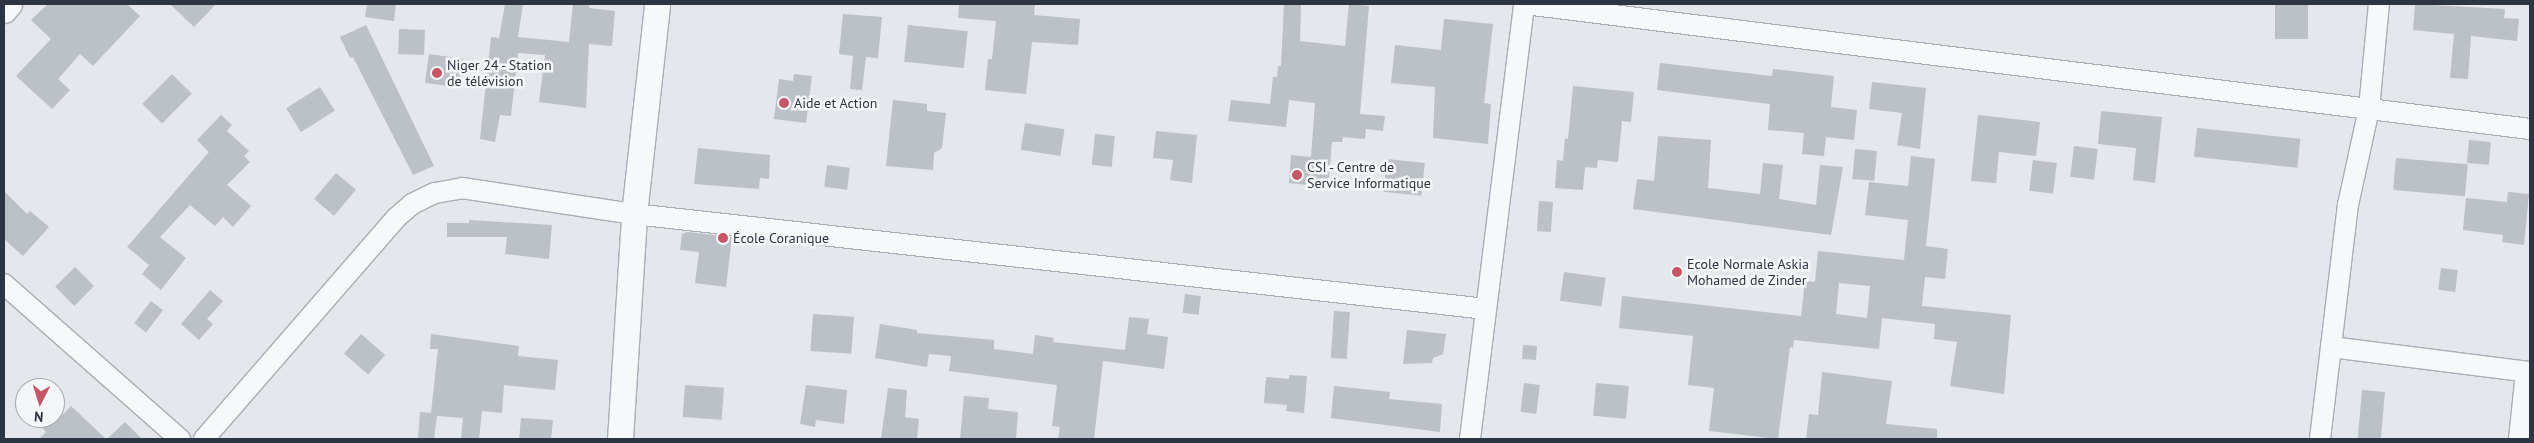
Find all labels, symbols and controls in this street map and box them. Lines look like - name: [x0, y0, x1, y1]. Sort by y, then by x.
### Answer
- place label: Niger 24 - Station de télévision: [447, 57, 554, 90]
- marker: Niger 24 - Station de télévision: [431, 67, 443, 79]
- place label: Aide et Action: [794, 95, 878, 111]
- marker: Aide et Action: [778, 97, 790, 109]
- place label: CSI - Centre de Service Informatique: [1307, 159, 1431, 192]
- marker: CSI - Centre de Service Informatique: [1291, 169, 1303, 181]
- place label: École Coranique: [733, 230, 829, 246]
- marker: École Coranique: [717, 232, 729, 244]
- place label: Ecole Normale Askia Mohamed de Zinder: [1687, 256, 1809, 288]
- marker: Ecole Normale Askia Mohamed de Zinder: [1671, 266, 1683, 278]
- north arrow: [15, 378, 65, 428]
- text: N: [33, 408, 44, 426]

